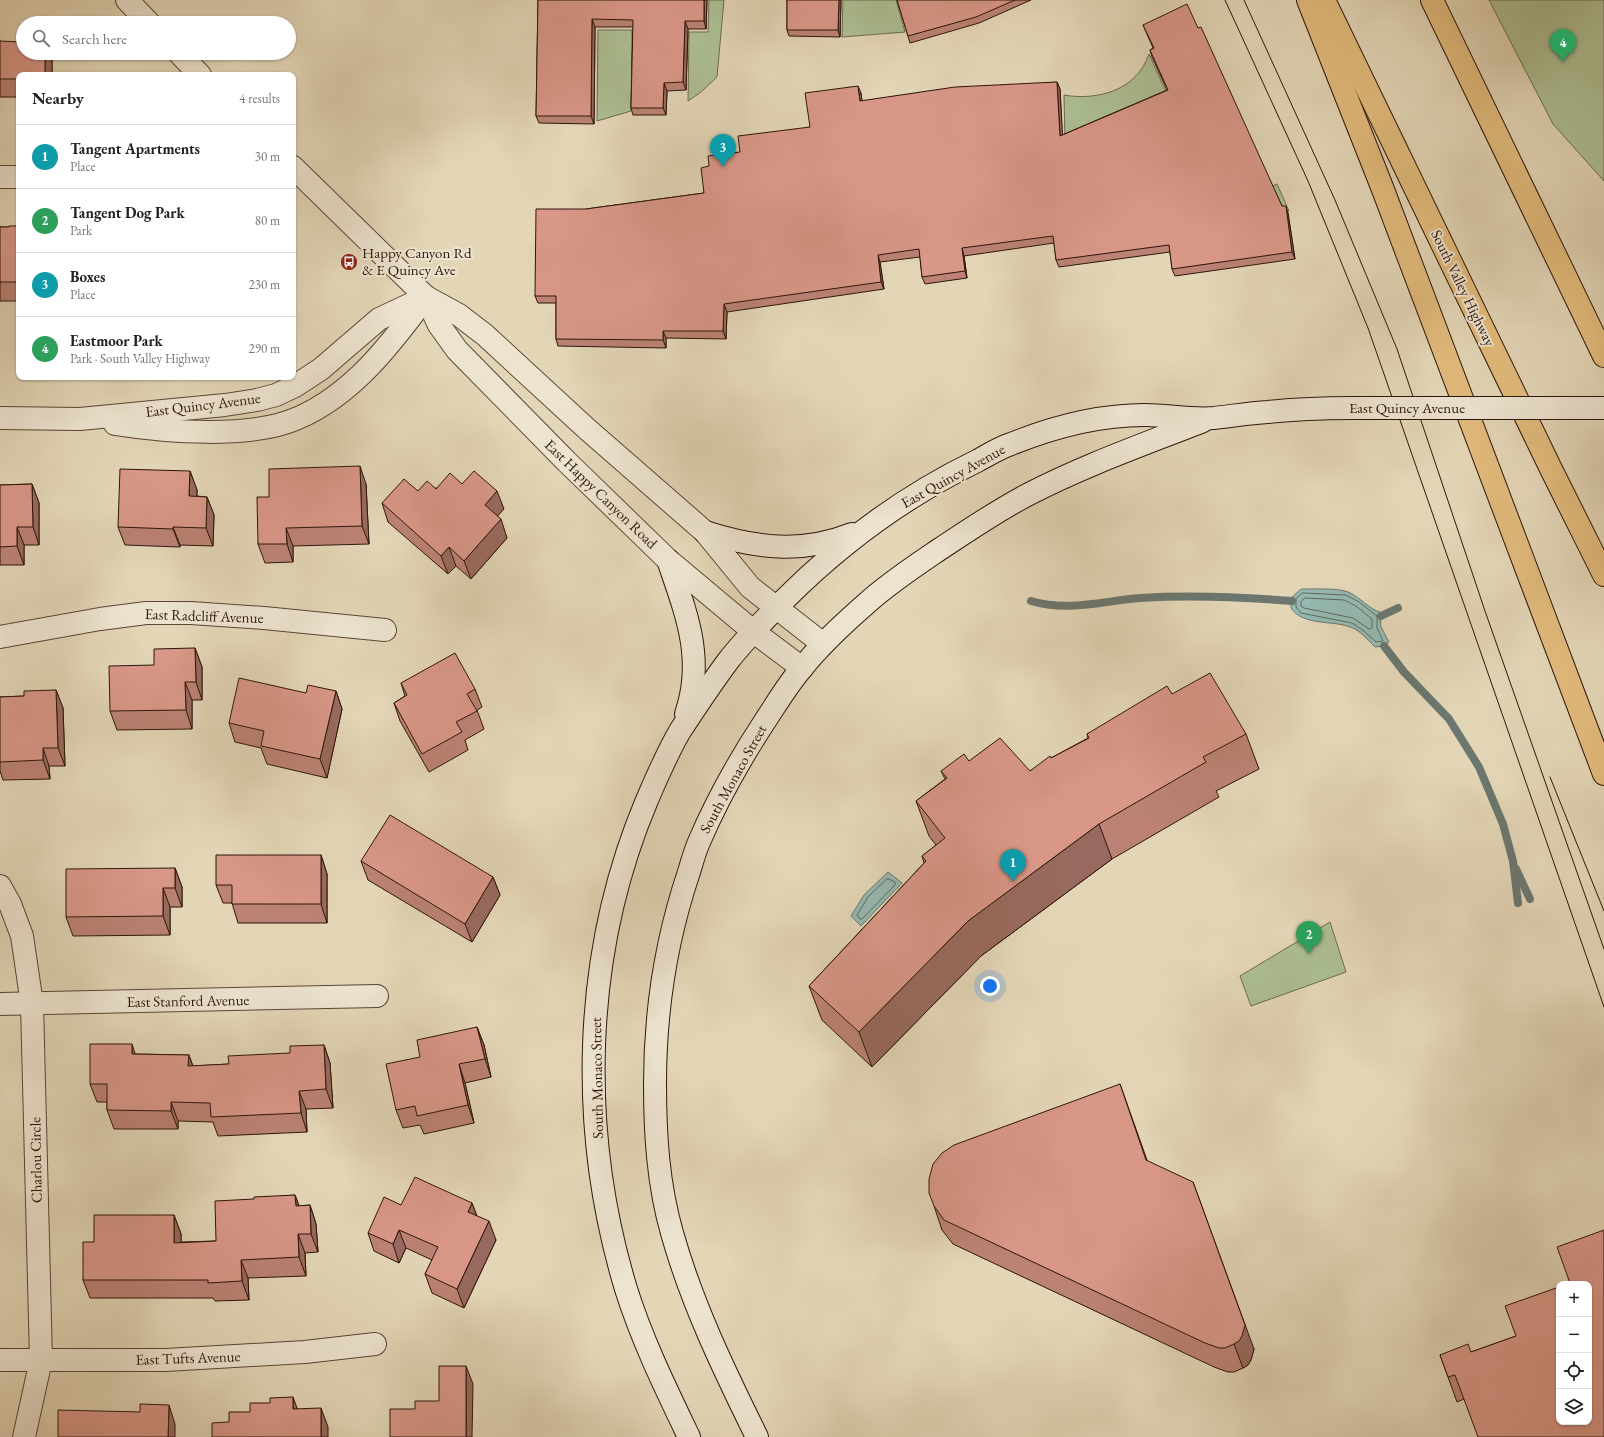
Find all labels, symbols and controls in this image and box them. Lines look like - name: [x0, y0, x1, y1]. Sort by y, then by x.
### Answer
- search box: [16, 16, 296, 60]
- icon: search: [30, 27, 52, 49]
- text: Search here: [62, 29, 127, 48]
- pin: 4: [1550, 29, 1576, 62]
- text: Nearby: [32, 87, 84, 109]
- text: 4 results: [239, 90, 280, 107]
- pin: 3: [710, 134, 736, 167]
- text: Tangent Apartments: [70, 139, 200, 158]
- text: 1: [42, 148, 48, 165]
- text: 30 m: [255, 148, 280, 165]
- text: Place: [70, 158, 96, 175]
- text: Tangent Dog Park: [70, 203, 185, 222]
- text: 2: [42, 212, 48, 229]
- text: 80 m: [255, 212, 280, 229]
- text: Park: [70, 222, 92, 239]
- street label: South Valley Highway: [1427, 227, 1500, 349]
- place label: Happy Canyon Rd & E Quincy Ave: [362, 243, 472, 279]
- bus stop icon: Happy Canyon Rd & E Quincy Ave: [339, 252, 359, 272]
- text: Boxes: [70, 267, 105, 286]
- text: 3: [42, 276, 48, 293]
- text: 230 m: [249, 276, 280, 293]
- text: Place: [70, 286, 96, 303]
- text: Eastmoor Park: [70, 331, 163, 350]
- text: 4: [42, 340, 48, 357]
- text: 290 m: [249, 340, 280, 357]
- text: Park · South Valley Highway: [70, 350, 210, 367]
- street label: East Quincy Avenue: [144, 388, 262, 421]
- street label: East Quincy Avenue: [1349, 398, 1465, 417]
- street label: East Happy Canyon Road: [541, 435, 662, 553]
- street label: East Quincy Avenue: [897, 439, 1008, 512]
- street label: East Radcliff Avenue: [144, 604, 264, 627]
- street label: South Monaco Street: [695, 721, 770, 836]
- pin: 1: [1000, 849, 1026, 882]
- pin: 2: [1296, 921, 1322, 954]
- your location: [980, 976, 1000, 996]
- street label: East Stanford Avenue: [126, 990, 250, 1011]
- street label: South Monaco Street: [586, 1017, 607, 1139]
- street label: Charlou Circle: [25, 1117, 46, 1203]
- map controls: [1556, 1281, 1592, 1425]
- button: +: [1556, 1281, 1592, 1317]
- button: −: [1556, 1317, 1592, 1353]
- street label: East Tufts Avenue: [135, 1346, 241, 1369]
- button: locate: [1556, 1353, 1592, 1389]
- button: layers: [1556, 1389, 1592, 1425]

